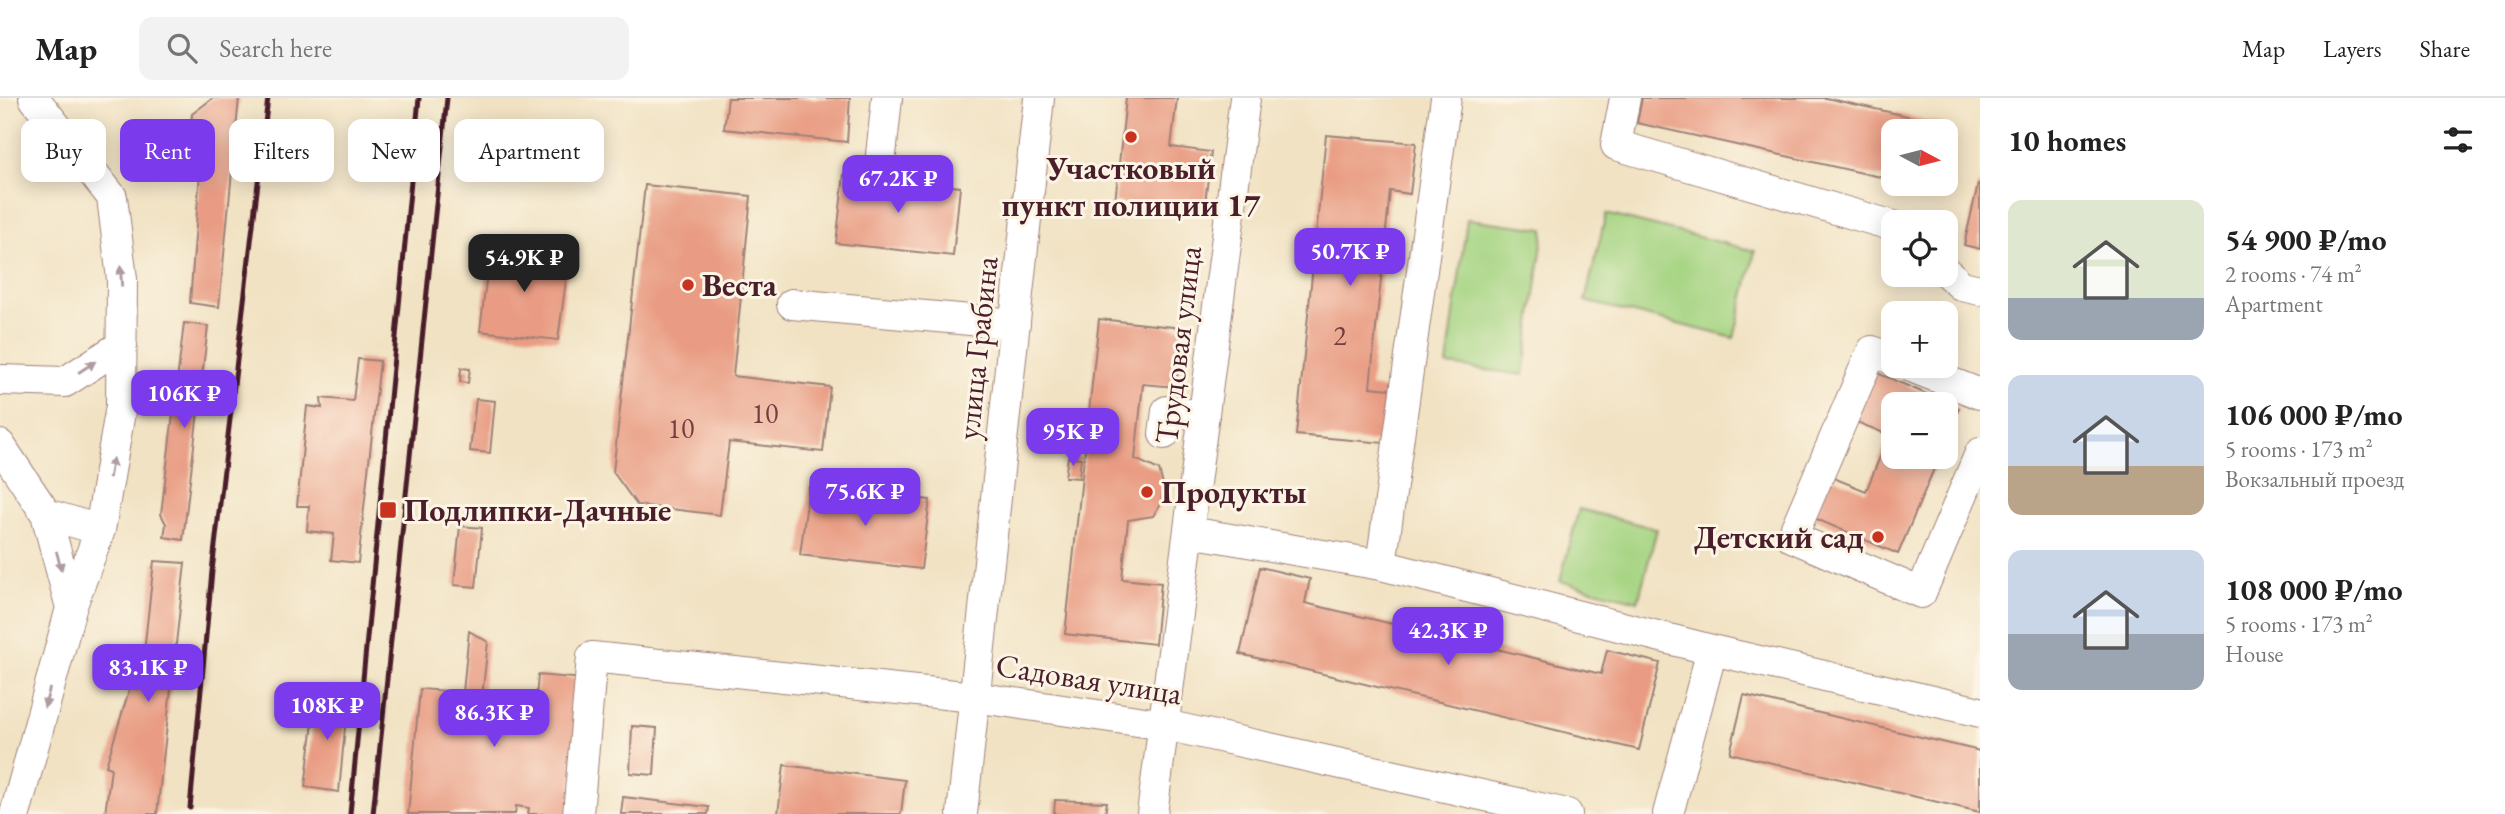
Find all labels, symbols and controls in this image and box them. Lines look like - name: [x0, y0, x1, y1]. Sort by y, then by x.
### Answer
- search box: [139, 17, 629, 80]
- text: Map: [35, 27, 97, 70]
- icon: search: [163, 29, 201, 67]
- text: Search here: [219, 31, 332, 65]
- text: Map: [2242, 33, 2285, 64]
- text: Layers: [2323, 33, 2382, 64]
- text: Share: [2420, 33, 2470, 64]
- chip: Buy: [21, 119, 106, 182]
- chip: Rent: [120, 119, 215, 182]
- chip: Filters: [229, 119, 334, 182]
- chip: New: [348, 119, 440, 182]
- chip: Apartment: [454, 119, 604, 182]
- north arrow: [1881, 119, 1958, 196]
- map controls: [1881, 119, 1958, 469]
- text: 10 homes: [2008, 121, 2126, 160]
- icon: filters: [2439, 121, 2477, 159]
- marker: Участковый пункт полиции 17: [1123, 129, 1139, 145]
- place label: Участковый пункт полиции 17: [1001, 147, 1261, 226]
- pin: 67.2K ₽: [833, 156, 963, 215]
- text: 67.2K ₽: [858, 163, 938, 193]
- button: locate: [1881, 210, 1958, 287]
- text: 54 900 ₽/mo: [2225, 220, 2387, 259]
- pin: 50.7K ₽: [1285, 228, 1415, 288]
- icon: home: [2064, 228, 2148, 312]
- pin: 54.9K ₽: [459, 234, 589, 294]
- text: 50.7K ₽: [1310, 236, 1390, 266]
- text: 54.9K ₽: [484, 242, 564, 272]
- street label: Трудовая улица: [1145, 243, 1211, 447]
- street label: улица Грабина: [946, 254, 1008, 442]
- text: 2 rooms · 74 m²: [2225, 259, 2362, 289]
- place label: Веста: [702, 264, 778, 306]
- one-way arrow: [115, 265, 126, 287]
- marker: Веста: [680, 277, 696, 293]
- text: Apartment: [2225, 289, 2323, 319]
- button: +: [1881, 301, 1958, 378]
- house number: 2: [1333, 317, 1347, 353]
- one-way arrow: [77, 361, 96, 374]
- pin: 106K ₽: [127, 370, 241, 430]
- text: 106K ₽: [147, 378, 221, 408]
- button: −: [1881, 392, 1958, 469]
- house number: 10: [752, 395, 778, 431]
- text: 106 000 ₽/mo: [2225, 395, 2403, 434]
- icon: home: [2064, 403, 2148, 487]
- pin: 95K ₽: [1024, 408, 1122, 468]
- house number: 10: [668, 410, 694, 446]
- text: 95K ₽: [1042, 416, 1104, 446]
- text: 5 rooms · 173 m²: [2225, 434, 2373, 464]
- one-way arrow: [106, 457, 117, 479]
- text: Вокзальный проезд: [2225, 464, 2404, 494]
- pin: 75.6K ₽: [800, 468, 930, 528]
- place label: Продукты: [1161, 471, 1306, 513]
- text: 75.6K ₽: [825, 476, 905, 506]
- marker: Продукты: [1139, 484, 1155, 500]
- place label: Подлипки-Дачные: [404, 489, 671, 531]
- marker: Подлипки-Дачные: [378, 500, 398, 520]
- place label: Детский сад: [1694, 516, 1864, 558]
- marker: Детский сад: [1870, 529, 1886, 545]
- one-way arrow: [54, 551, 64, 572]
- text: 108 000 ₽/mo: [2225, 570, 2403, 609]
- icon: home: [2064, 578, 2148, 662]
- pin: 42.3K ₽: [1383, 608, 1513, 667]
- text: 5 rooms · 173 m²: [2225, 609, 2373, 639]
- text: 42.3K ₽: [1408, 615, 1488, 645]
- text: House: [2225, 639, 2284, 669]
- pin: 83.1K ₽: [83, 644, 213, 704]
- street label: Садовая улица: [993, 644, 1185, 714]
- text: 83.1K ₽: [108, 652, 188, 682]
- pin: 108K ₽: [270, 682, 384, 742]
- one-way arrow: [41, 687, 52, 709]
- text: 108K ₽: [290, 690, 364, 720]
- pin: 86.3K ₽: [429, 690, 559, 749]
- text: 86.3K ₽: [454, 697, 534, 727]

